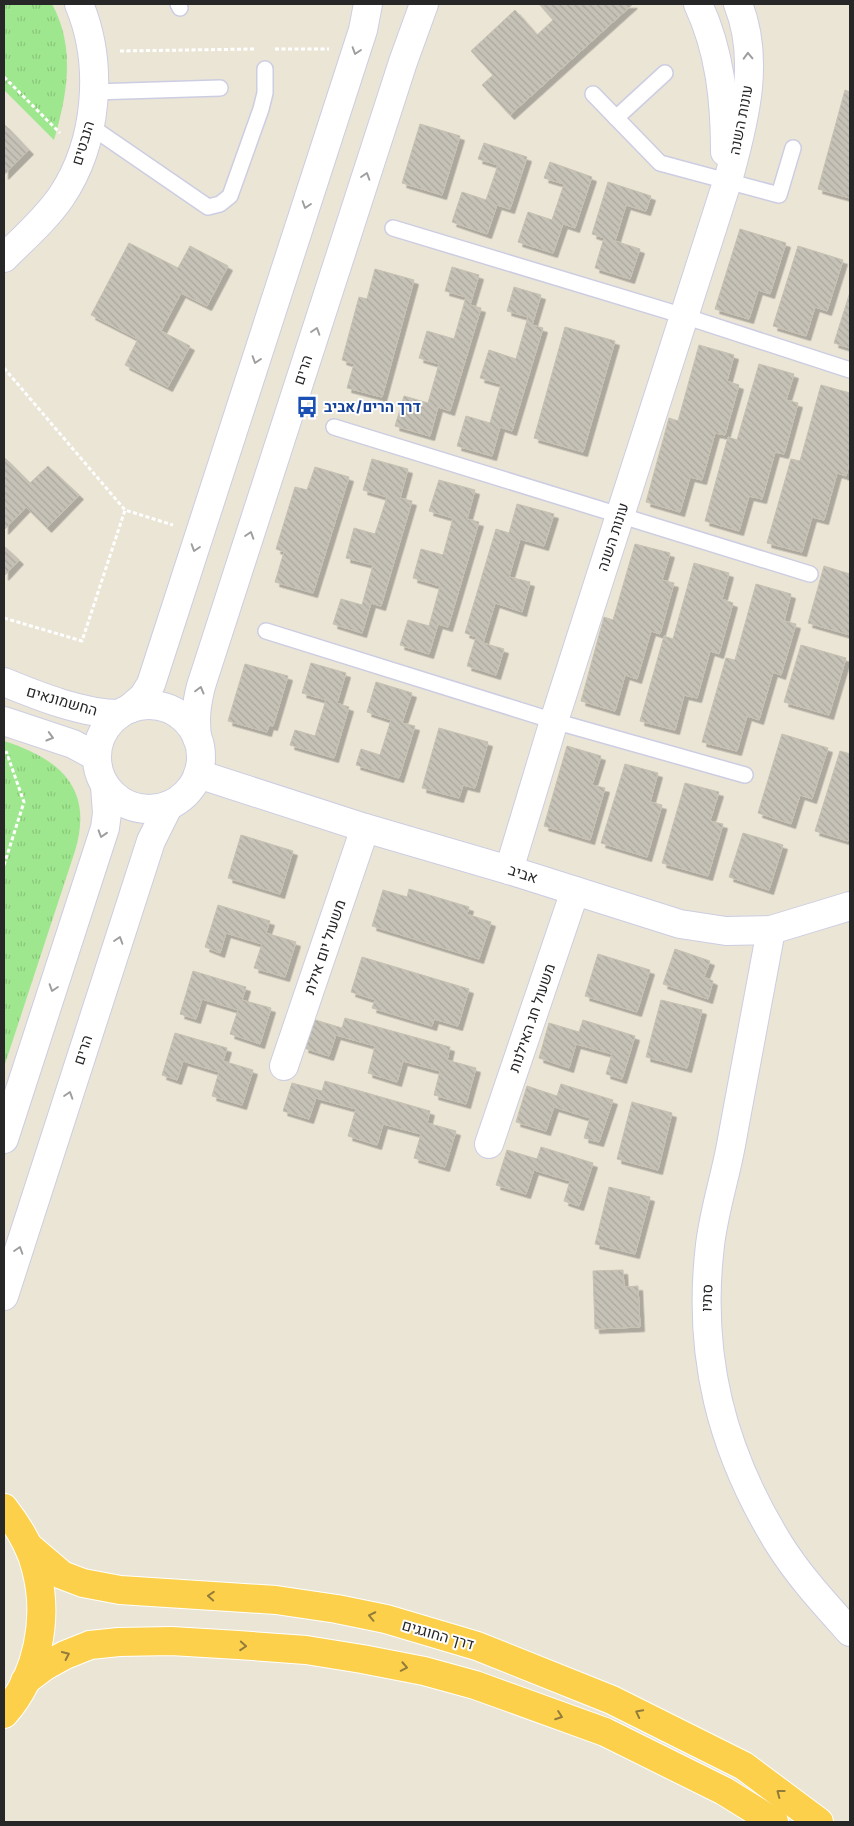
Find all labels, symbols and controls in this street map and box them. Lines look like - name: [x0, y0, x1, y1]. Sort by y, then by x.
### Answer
- one-way arrow: [351, 46, 361, 54]
- one-way arrow: [743, 52, 754, 60]
- street label: עונות השנה: [725, 84, 757, 156]
- street label: הנבטים: [68, 119, 98, 167]
- one-way arrow: [360, 173, 370, 181]
- one-way arrow: [301, 201, 311, 209]
- one-way arrow: [310, 327, 320, 336]
- street label: הרים: [290, 353, 316, 387]
- one-way arrow: [251, 355, 261, 364]
- bus stop icon: דרך הרים/אביב: [294, 394, 320, 420]
- place label: דרך הרים/אביב: [324, 398, 421, 416]
- street label: עונות השנה: [593, 501, 633, 573]
- one-way arrow: [244, 532, 254, 540]
- one-way arrow: [191, 543, 201, 552]
- street label: החשמונאים: [24, 682, 100, 720]
- one-way arrow: [194, 686, 205, 694]
- one-way arrow: [45, 732, 53, 742]
- one-way arrow: [98, 829, 108, 837]
- street label: אביב: [506, 861, 540, 887]
- street label: משעול יום אילת: [300, 897, 350, 997]
- one-way arrow: [113, 937, 123, 945]
- street label: משעול חג האילנות: [505, 961, 559, 1075]
- one-way arrow: [48, 984, 58, 992]
- street label: הרים: [70, 1033, 96, 1067]
- one-way arrow: [63, 1091, 73, 1100]
- one-way arrow: [13, 1246, 23, 1254]
- street label: סתיו: [698, 1284, 716, 1312]
- one-way arrow: [207, 1591, 215, 1602]
- one-way arrow: [367, 1612, 376, 1622]
- street label: דרך החוגגים: [400, 1616, 476, 1654]
- one-way arrow: [240, 1640, 248, 1651]
- one-way arrow: [61, 1651, 70, 1661]
- one-way arrow: [400, 1661, 409, 1672]
- one-way arrow: [635, 1709, 644, 1720]
- one-way arrow: [554, 1710, 563, 1720]
- one-way arrow: [776, 1790, 786, 1799]

